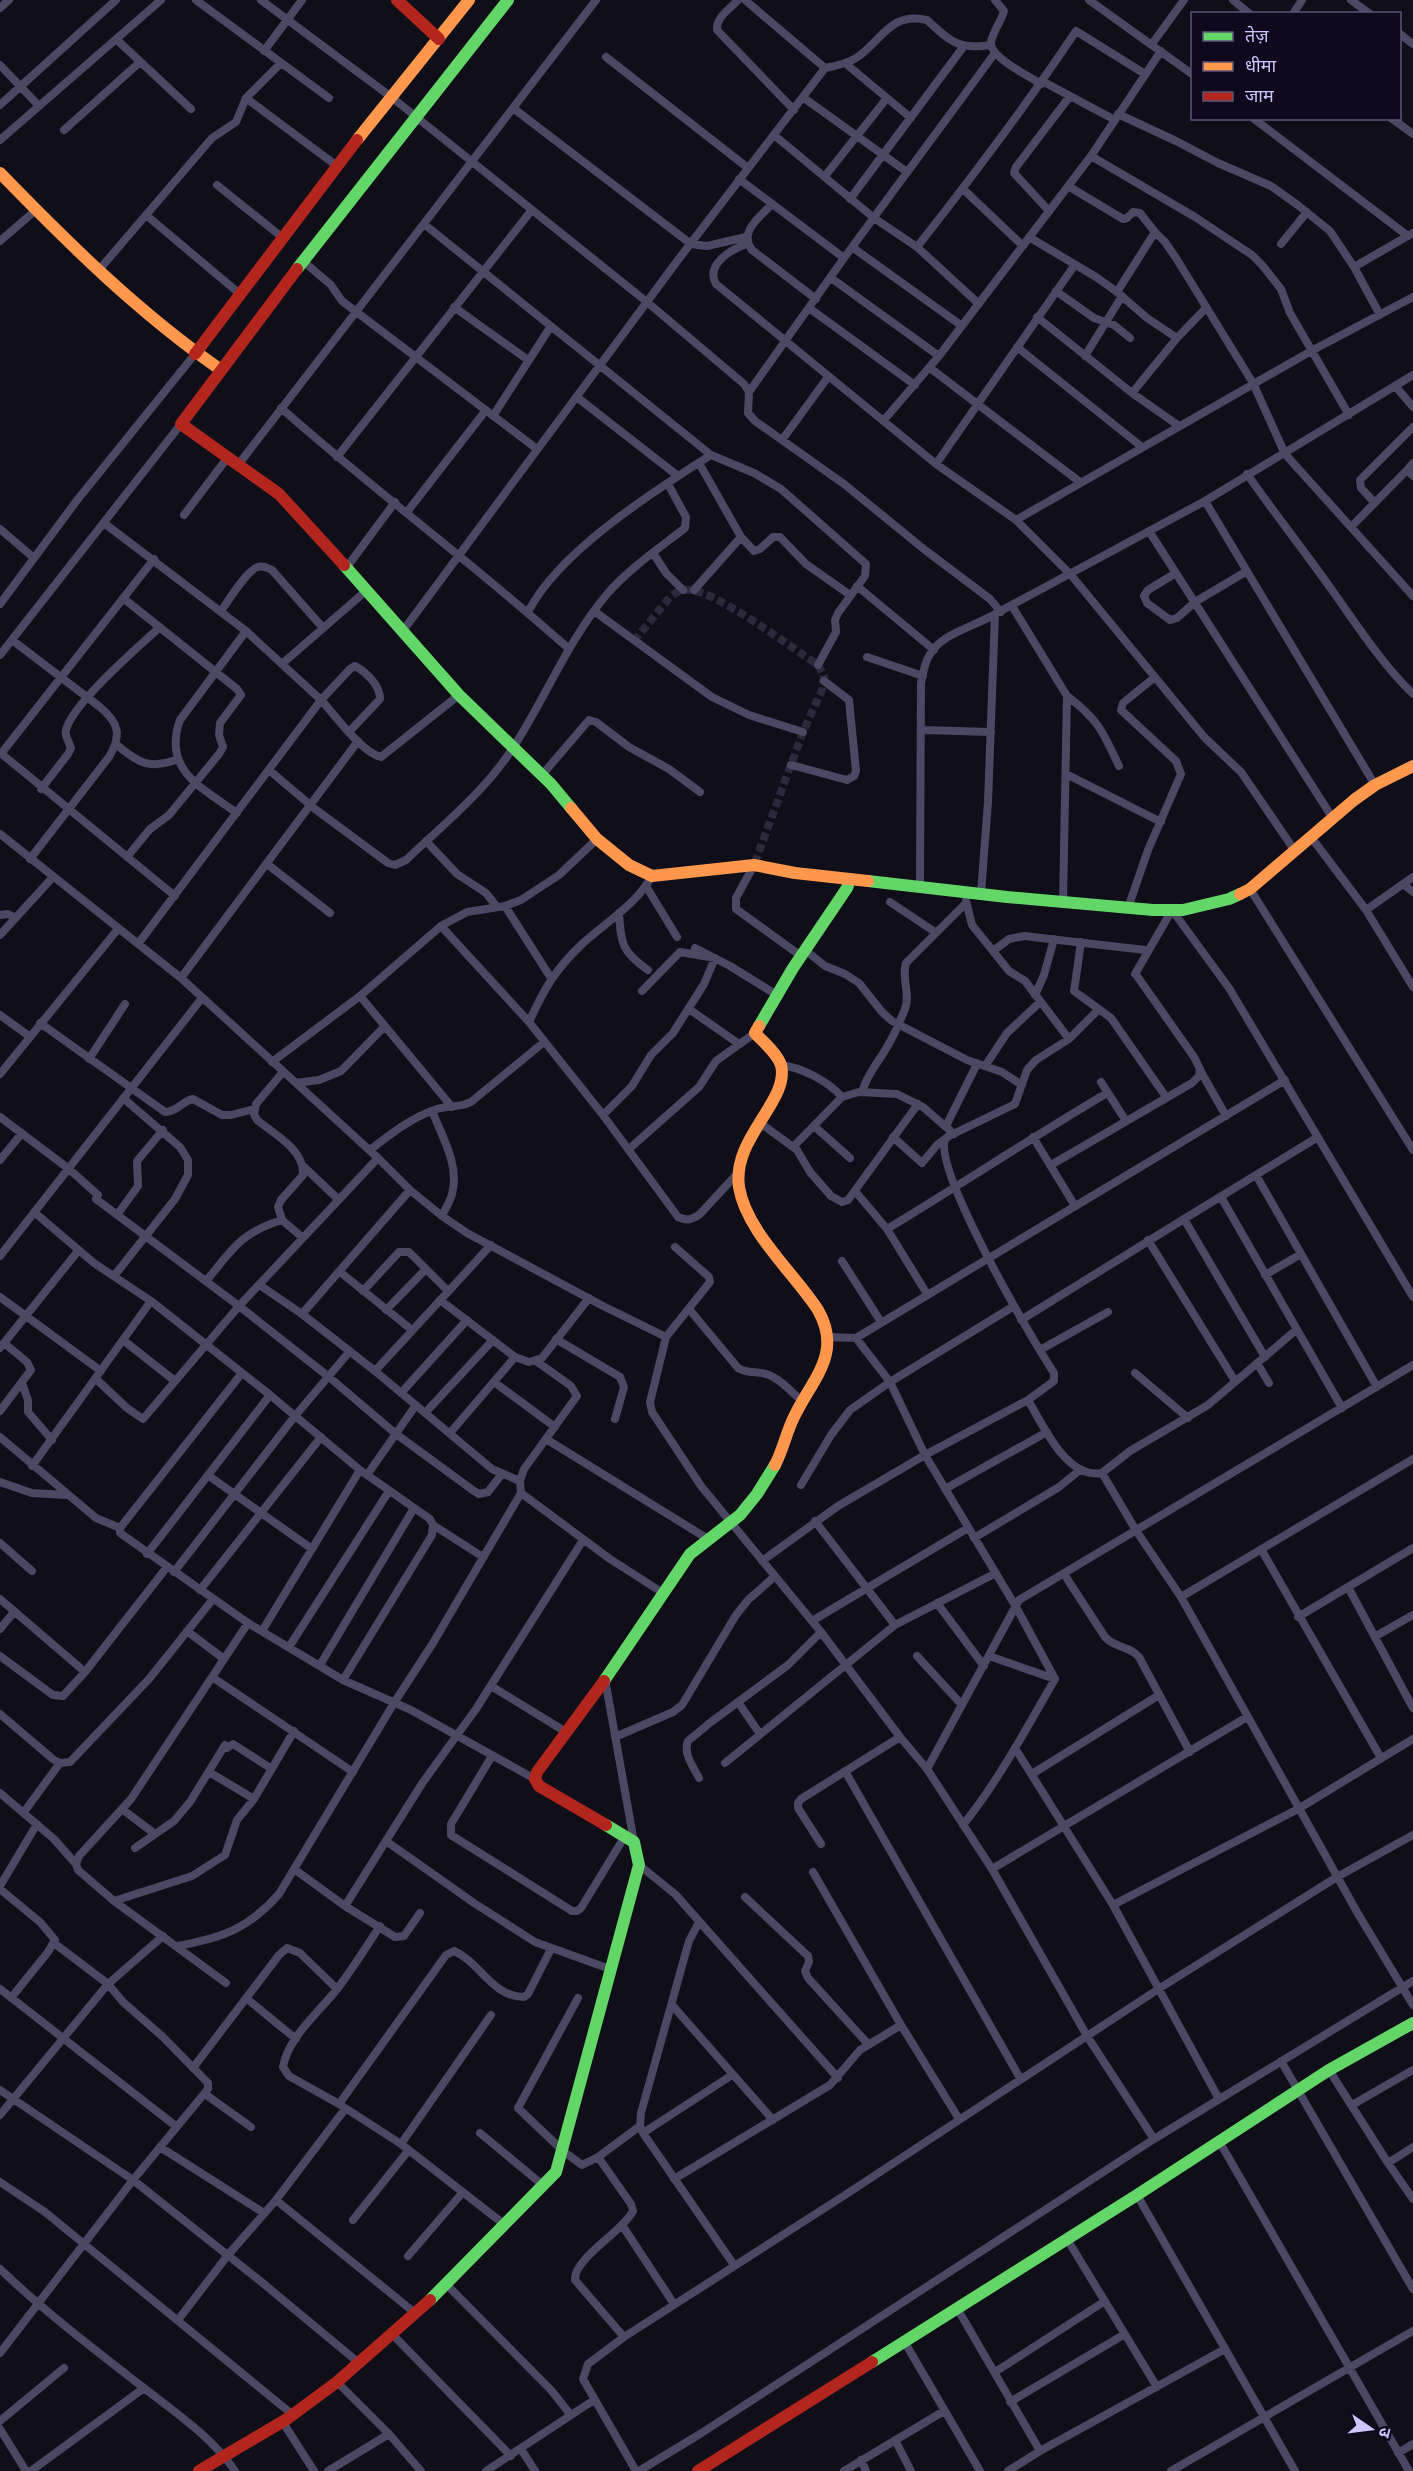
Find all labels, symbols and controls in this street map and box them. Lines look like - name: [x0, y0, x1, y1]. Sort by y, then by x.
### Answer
- legend: [1191, 12, 1401, 120]
- text: तेज़: [1245, 25, 1269, 46]
- text: धीमा: [1245, 56, 1276, 76]
- text: जाम: [1245, 86, 1275, 106]
- north arrow: [1341, 2399, 1401, 2459]
- text: उ: [1376, 2426, 1394, 2440]

